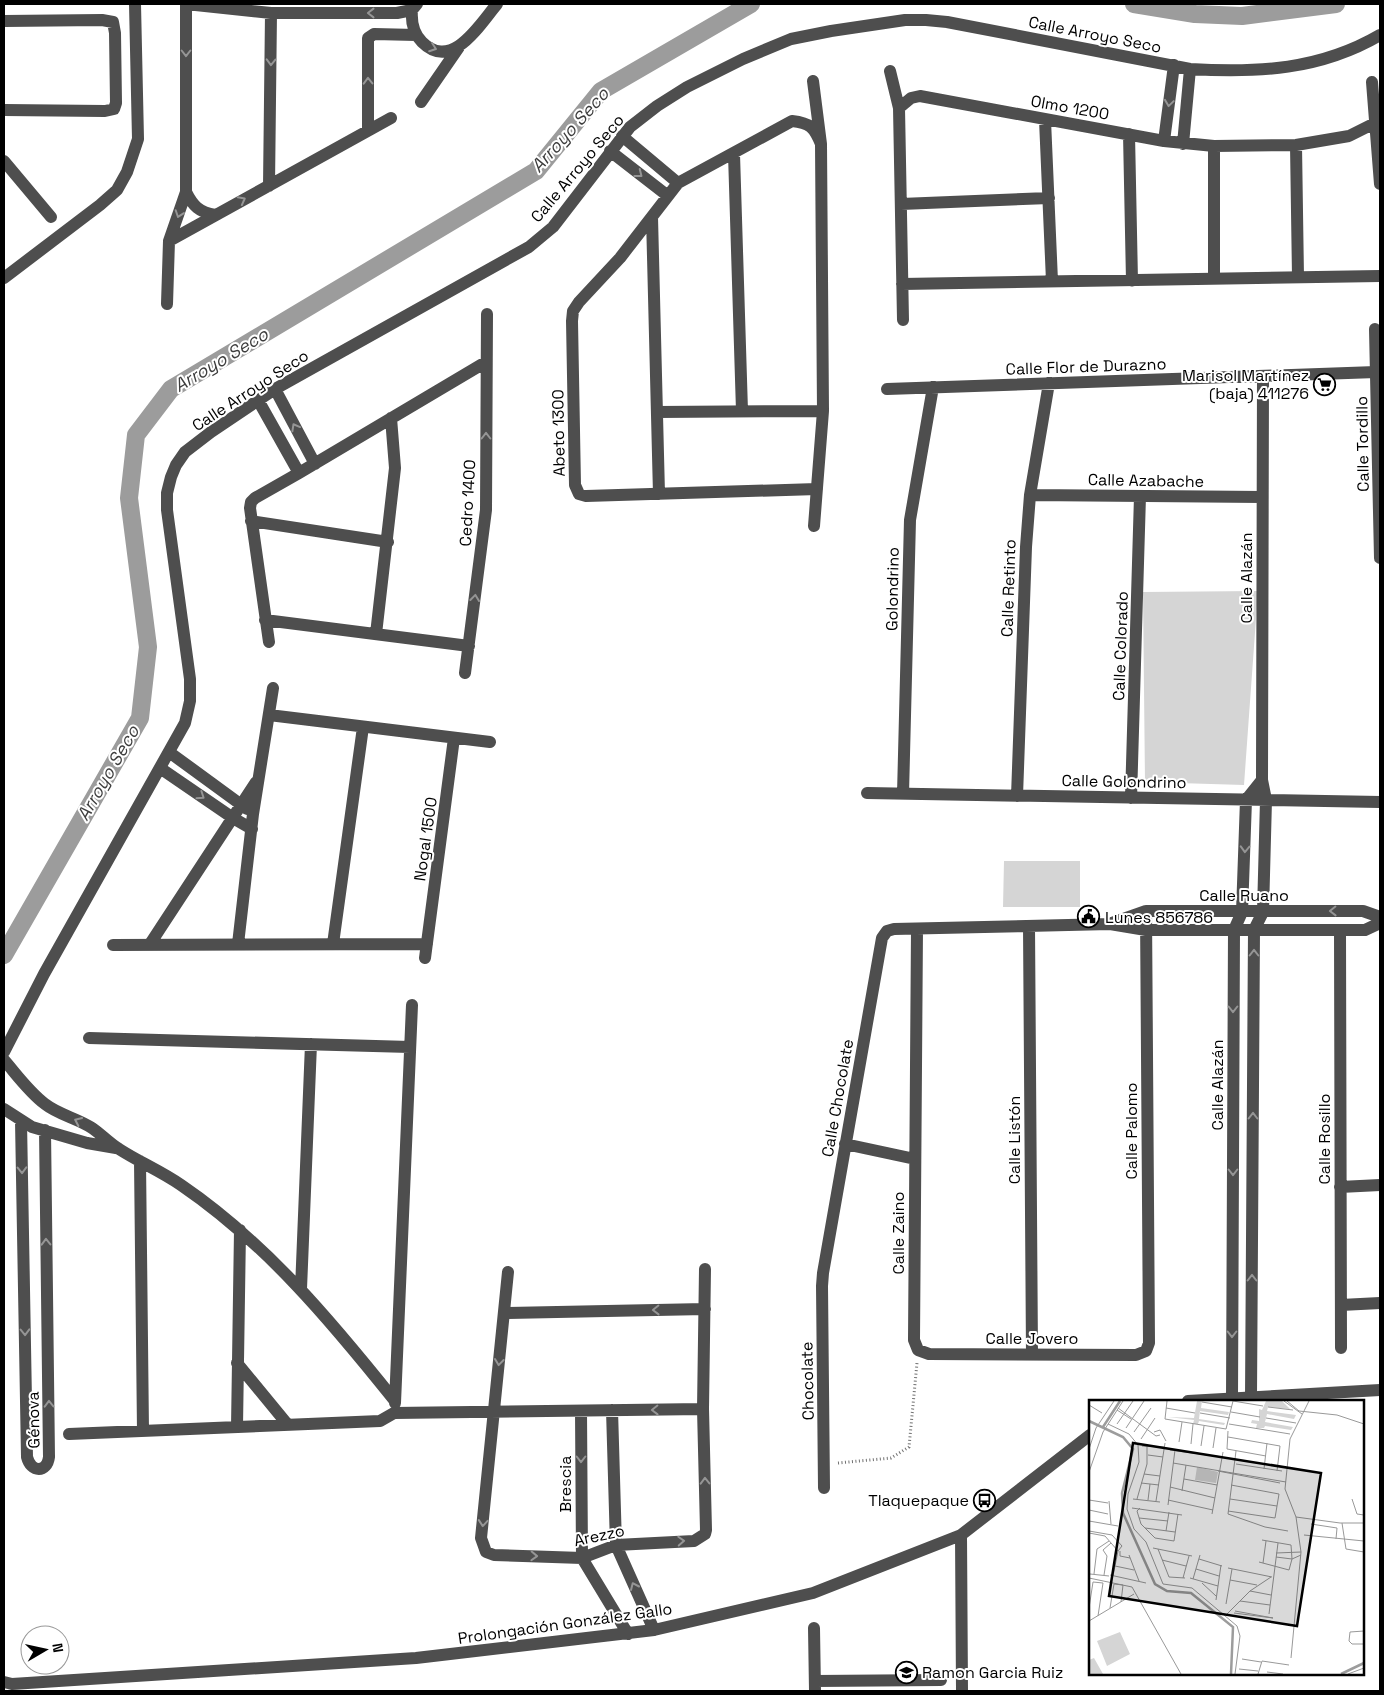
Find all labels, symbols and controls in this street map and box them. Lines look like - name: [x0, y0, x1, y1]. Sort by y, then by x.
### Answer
- one-way arrow: [367, 8, 375, 18]
- street label: Calle Arroyo Seco: [1027, 11, 1163, 58]
- one-way arrow: [429, 42, 437, 52]
- one-way arrow: [181, 50, 191, 57]
- one-way arrow: [265, 58, 276, 66]
- one-way arrow: [363, 77, 373, 84]
- water label: Arroyo Seco: [526, 82, 614, 177]
- street label: Olmo 1200: [1029, 90, 1111, 125]
- one-way arrow: [1164, 100, 1175, 108]
- street label: Calle Arroyo Seco: [526, 110, 629, 227]
- one-way arrow: [633, 168, 643, 177]
- one-way arrow: [237, 196, 246, 206]
- one-way arrow: [175, 210, 185, 218]
- water label: Arroyo Seco: [169, 322, 273, 397]
- street label: Calle Arroyo Seco: [188, 345, 313, 436]
- street label: Calle Flor de Durazno: [1005, 353, 1167, 380]
- place label: Marisol Martínez (baja) 411276: [1182, 365, 1309, 404]
- supermarket icon: Marisol Martínez (baja) 411276: [1313, 372, 1337, 396]
- street label: Abeto 1300: [547, 389, 570, 477]
- street label: Calle Tordillo: [1351, 396, 1374, 492]
- one-way arrow: [291, 423, 301, 432]
- one-way arrow: [481, 432, 491, 440]
- street label: Cedro 1400: [455, 459, 480, 547]
- street label: Calle Azabache: [1088, 469, 1204, 492]
- street label: Calle Alazán: [1236, 532, 1257, 624]
- street label: Calle Retinto: [996, 539, 1021, 637]
- street label: Golondrino: [881, 547, 904, 631]
- street label: Calle Colorado: [1108, 591, 1133, 701]
- one-way arrow: [469, 593, 480, 601]
- water label: Arroyo Seco: [71, 720, 144, 824]
- street label: Calle Golondrino: [1061, 770, 1187, 793]
- one-way arrow: [195, 790, 204, 799]
- street label: Nogal 1500: [409, 796, 442, 883]
- one-way arrow: [1239, 845, 1250, 853]
- street label: Calle Ruano: [1199, 885, 1289, 906]
- public building icon: Lunes 856786: [1077, 905, 1101, 929]
- one-way arrow: [1328, 906, 1336, 916]
- place label: Lunes 856786: [1105, 907, 1213, 928]
- one-way arrow: [1249, 949, 1259, 957]
- one-way arrow: [1228, 1006, 1238, 1013]
- street label: Calle Chocolate: [817, 1037, 858, 1159]
- street label: Calle Alazán: [1207, 1039, 1228, 1131]
- street label: Calle Palomo: [1121, 1083, 1142, 1180]
- street label: Calle Rosillo: [1314, 1094, 1335, 1184]
- street label: Calle Listón: [1004, 1096, 1025, 1184]
- one-way arrow: [1248, 1112, 1258, 1120]
- one-way arrow: [74, 1117, 83, 1128]
- one-way arrow: [17, 1166, 27, 1174]
- one-way arrow: [1228, 1168, 1238, 1176]
- street label: Calle Zaino: [888, 1192, 909, 1274]
- one-way arrow: [41, 1237, 51, 1245]
- one-way arrow: [1247, 1274, 1257, 1282]
- one-way arrow: [652, 1305, 660, 1315]
- one-way arrow: [20, 1328, 30, 1336]
- street label: Calle Jovero: [986, 1328, 1078, 1349]
- one-way arrow: [1227, 1330, 1237, 1338]
- street label: Chocolate: [796, 1342, 819, 1420]
- one-way arrow: [494, 1358, 505, 1366]
- street label: Génova: [23, 1391, 44, 1449]
- one-way arrow: [43, 1400, 54, 1408]
- inset map: [1089, 1400, 1364, 1675]
- one-way arrow: [650, 1404, 658, 1415]
- street label: Brescia: [555, 1456, 576, 1512]
- one-way arrow: [576, 1456, 586, 1464]
- one-way arrow: [700, 1477, 710, 1485]
- bus stop icon: Tlaquepaque: [973, 1488, 997, 1512]
- place label: Tlaquepaque: [868, 1490, 969, 1511]
- one-way arrow: [477, 1520, 488, 1528]
- street label: Arezzo: [572, 1520, 626, 1551]
- one-way arrow: [677, 1536, 685, 1547]
- one-way arrow: [530, 1551, 538, 1562]
- one-way arrow: [630, 1582, 640, 1591]
- street label: Prolongación González Gallo: [457, 1598, 674, 1649]
- north arrow: [20, 1625, 70, 1675]
- text: N: [48, 1642, 67, 1654]
- school or university icon: Ramon Garcia Ruiz: [894, 1660, 918, 1684]
- place label: Ramon Garcia Ruiz: [922, 1662, 1063, 1683]

